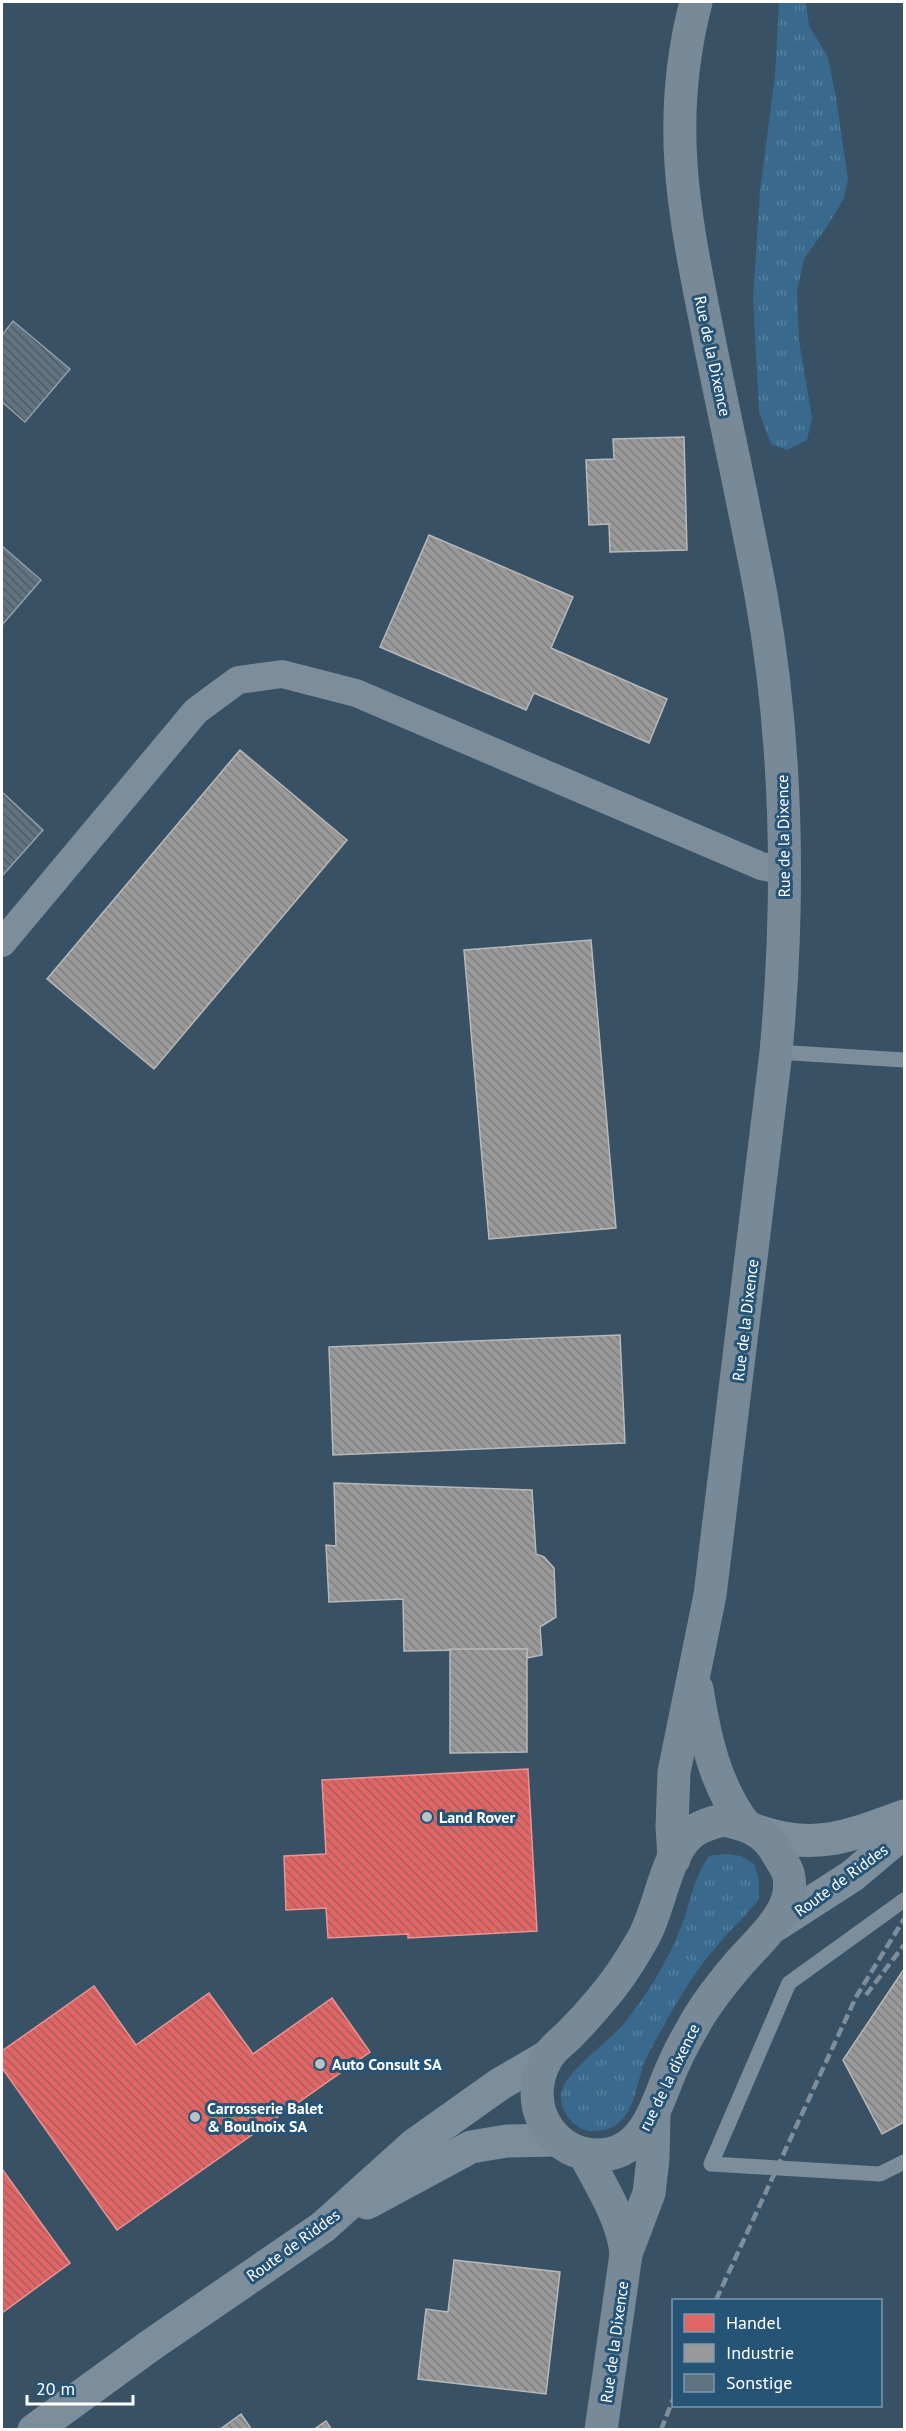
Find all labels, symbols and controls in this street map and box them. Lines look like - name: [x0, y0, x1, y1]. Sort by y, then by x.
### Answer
- street label: Rue de la Dixence: [690, 294, 736, 418]
- street label: Rue de la Dixence: [772, 774, 794, 898]
- street label: Rue de la Dixence: [728, 1258, 762, 1382]
- place label: Land Rover: [439, 1807, 515, 1827]
- marker: Land Rover: [420, 1810, 434, 1824]
- street label: Route de Riddes: [790, 1839, 892, 1921]
- street label: rue de la dixence: [634, 2020, 704, 2134]
- place label: Auto Consult SA: [332, 2054, 442, 2074]
- marker: Auto Consult SA: [313, 2057, 327, 2071]
- place label: Carrosserie Balet & Boulnoix SA: [207, 2098, 323, 2136]
- marker: Carrosserie Balet & Boulnoix SA: [188, 2110, 202, 2124]
- street label: Route de Riddes: [242, 2204, 344, 2286]
- street label: Rue de la Dixence: [596, 2280, 632, 2404]
- legend: [672, 2299, 882, 2407]
- text: Handel: [726, 2311, 782, 2334]
- text: Industrie: [726, 2341, 794, 2364]
- scale bar: [27, 2368, 134, 2406]
- text: Sonstige: [726, 2371, 792, 2394]
- text: 20 m: [36, 2377, 75, 2400]

